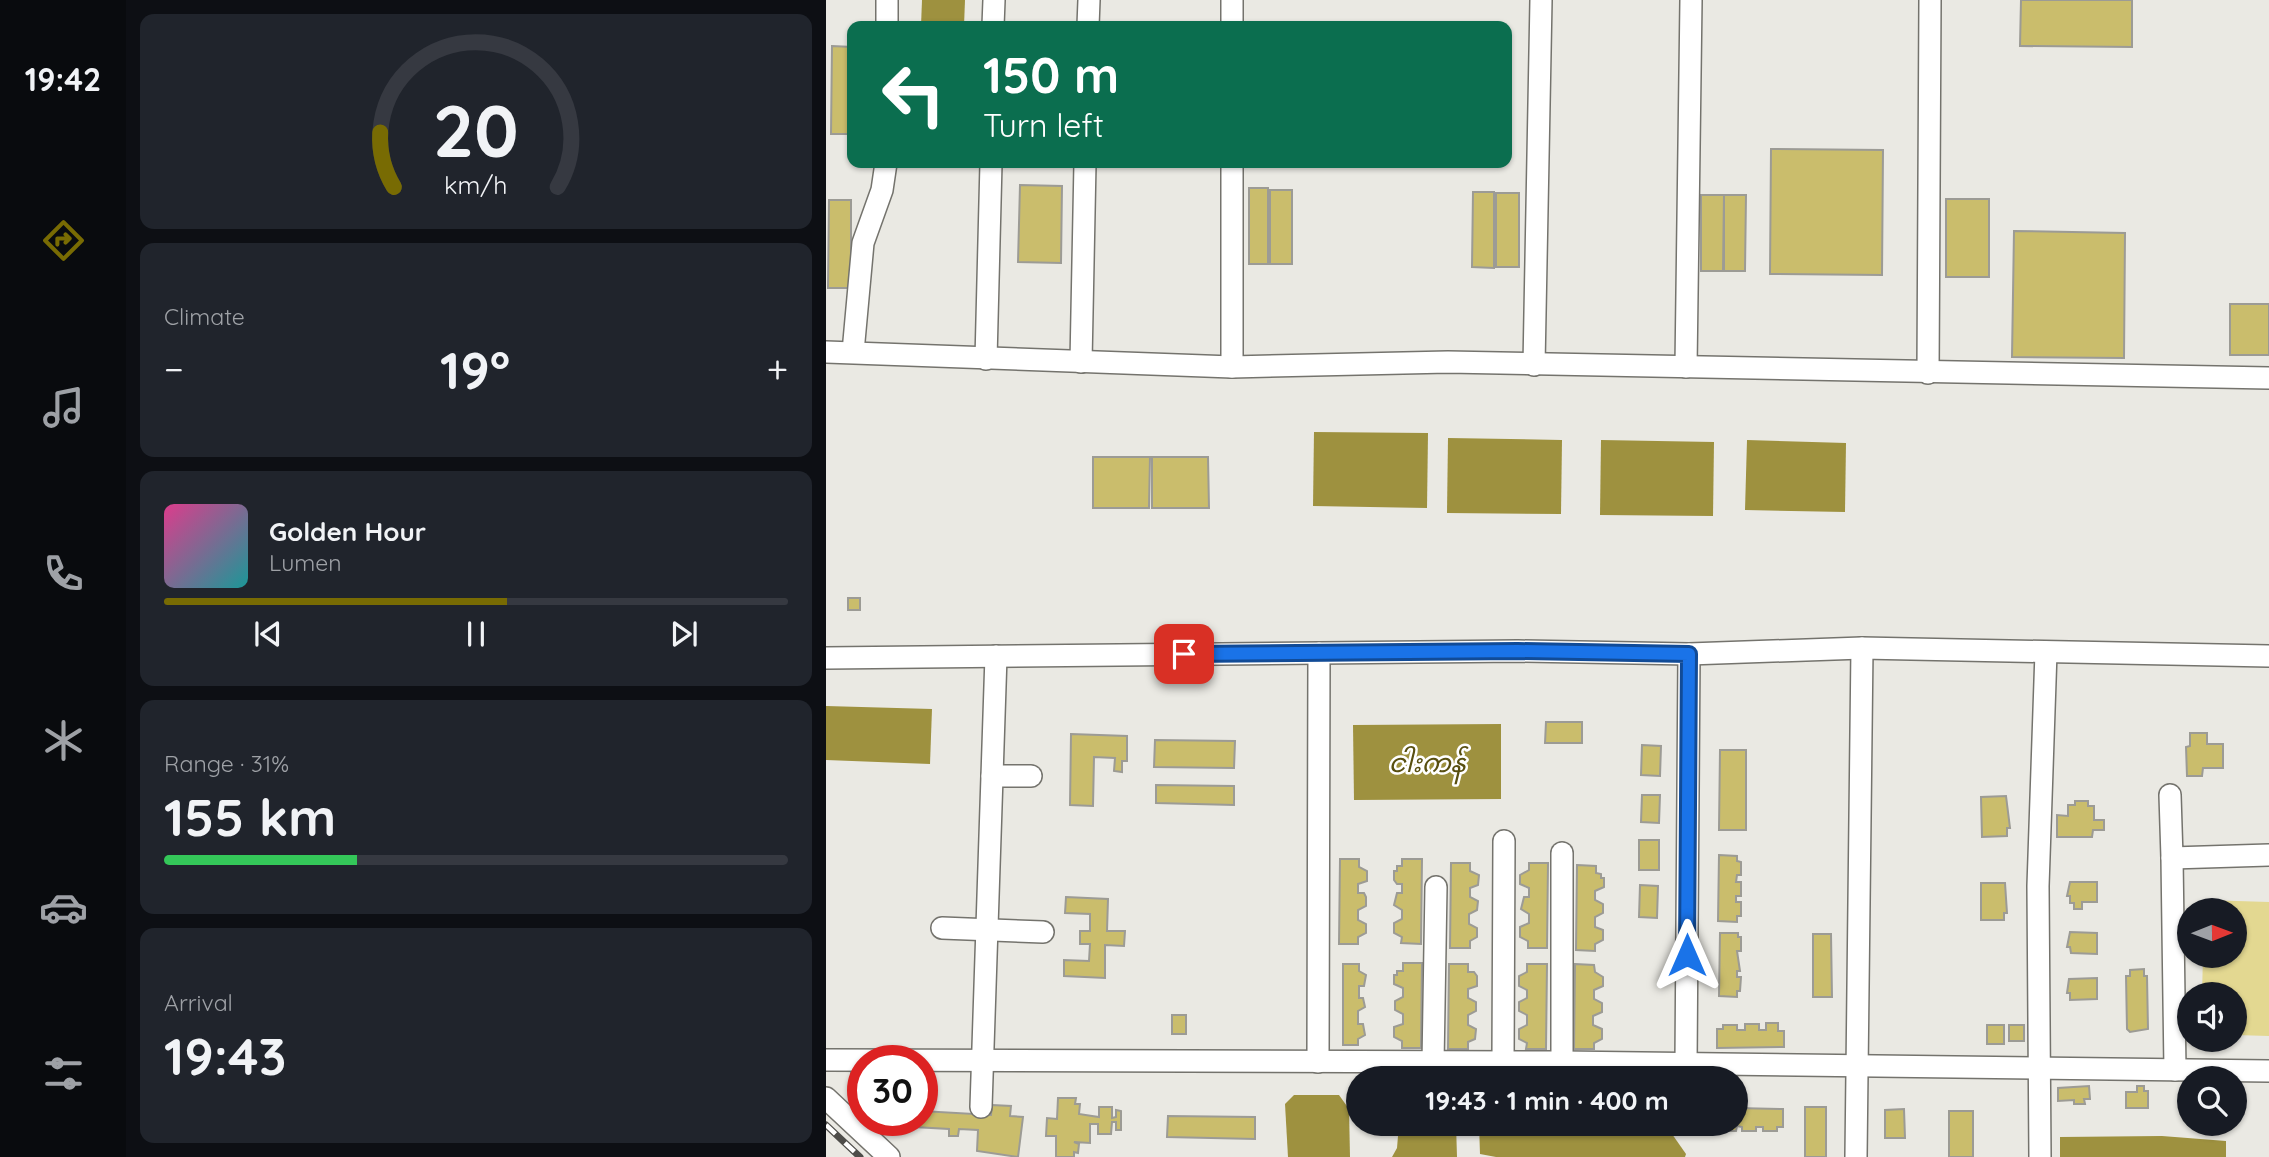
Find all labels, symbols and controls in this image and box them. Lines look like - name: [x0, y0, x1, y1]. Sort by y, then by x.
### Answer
- text: 150 m: [983, 44, 1119, 105]
- icon: left: [868, 49, 959, 140]
- text: 19:42: [25, 59, 101, 99]
- text: 20: [433, 85, 519, 176]
- text: Turn left: [983, 105, 1104, 145]
- text: km/h: [444, 169, 508, 200]
- icon: directions: [39, 216, 88, 265]
- text: Climate: [164, 302, 245, 331]
- text: 19°: [440, 337, 510, 402]
- text: −: [164, 345, 184, 393]
- text: +: [767, 345, 788, 393]
- icon: music: [39, 383, 88, 432]
- text: Golden Hour: [269, 515, 426, 548]
- text: Lumen: [269, 548, 342, 577]
- icon: phone: [39, 549, 88, 598]
- icon: previous: [249, 615, 287, 653]
- icon: pause: [457, 615, 495, 653]
- icon: next: [665, 615, 703, 653]
- pin: [1154, 624, 1214, 684]
- icon: arrive: [1165, 635, 1203, 673]
- icon: climate: [39, 716, 88, 765]
- water label: ငါးကန်: [1389, 745, 1470, 785]
- text: Range · 31%: [164, 749, 289, 778]
- text: 155 km: [164, 784, 336, 849]
- icon: car: [39, 883, 88, 932]
- north arrow: [2177, 898, 2247, 968]
- map controls: [2177, 898, 2247, 1136]
- position arrow: [1650, 918, 1724, 992]
- button: sound: [2177, 982, 2247, 1052]
- text: Arrival: [164, 988, 233, 1017]
- text: 19:43: [164, 1023, 286, 1088]
- speed limit sign: 30: [847, 1045, 938, 1136]
- icon: filters: [39, 1049, 88, 1098]
- button: search: [2177, 1066, 2247, 1136]
- text: 19:43 · 1 min · 400 m: [1425, 1084, 1669, 1117]

